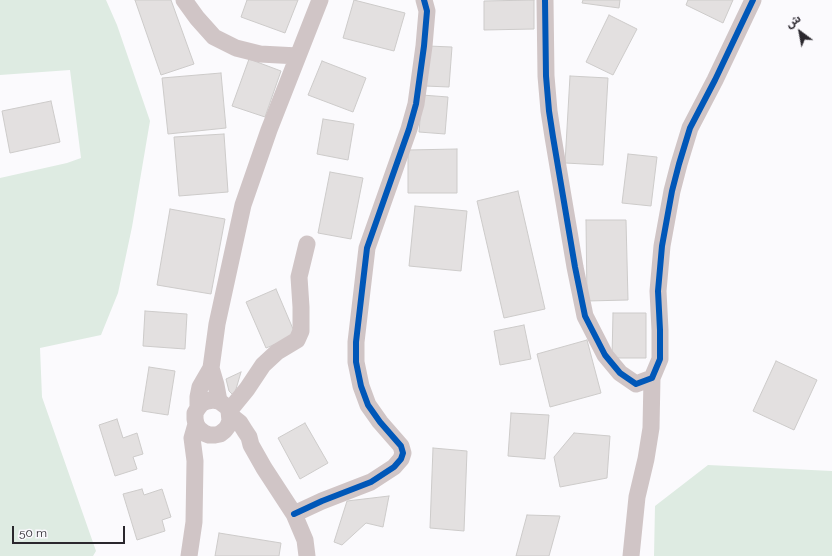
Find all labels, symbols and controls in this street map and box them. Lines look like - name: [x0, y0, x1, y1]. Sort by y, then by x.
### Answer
- north arrow: [780, 12, 820, 52]
- text: ش: [784, 12, 803, 31]
- scale bar: [14, 518, 127, 544]
- text: 50 m: [19, 526, 47, 540]

